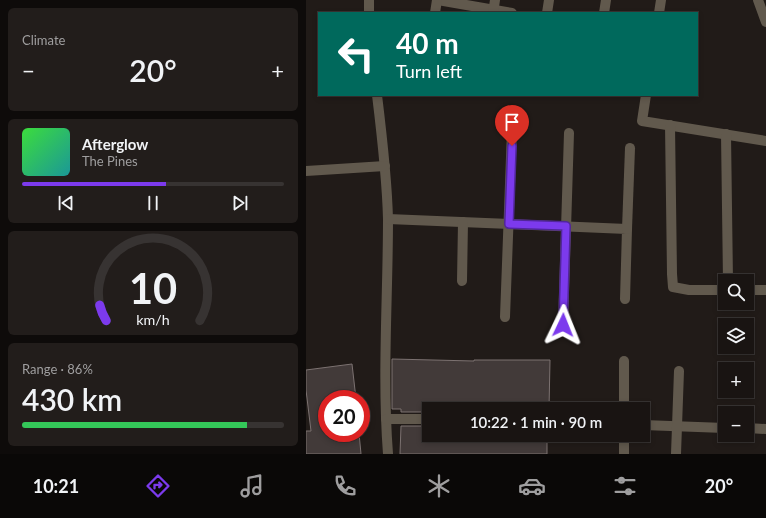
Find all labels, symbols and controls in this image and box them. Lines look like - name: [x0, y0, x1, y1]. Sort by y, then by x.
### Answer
- text: 40 m: [396, 26, 459, 60]
- icon: left: [330, 28, 382, 80]
- text: Climate: [22, 32, 65, 48]
- text: 20°: [129, 52, 177, 88]
- text: −: [22, 57, 35, 84]
- text: +: [271, 57, 284, 84]
- text: Turn left: [396, 60, 462, 82]
- pin: [495, 105, 529, 146]
- icon: arrive: [501, 111, 523, 133]
- text: Afterglow: [82, 135, 148, 153]
- text: The Pines: [82, 153, 138, 169]
- icon: previous: [55, 192, 77, 214]
- icon: pause: [142, 192, 164, 214]
- icon: next: [229, 192, 251, 214]
- text: 10: [129, 262, 177, 312]
- map controls: [718, 274, 754, 442]
- button: search: [718, 274, 754, 310]
- position arrow: [542, 304, 584, 346]
- text: km/h: [136, 310, 170, 327]
- button: layers: [718, 318, 754, 354]
- text: Range · 86%: [22, 361, 93, 377]
- button: +: [718, 362, 754, 398]
- text: 430 km: [22, 381, 122, 417]
- speed limit sign: 20: [318, 390, 370, 442]
- button: −: [718, 406, 754, 442]
- text: 10:22 · 1 min · 90 m: [470, 413, 602, 431]
- icon: directions: [144, 472, 172, 500]
- icon: music: [238, 472, 266, 500]
- icon: phone: [331, 472, 359, 500]
- icon: climate: [425, 472, 453, 500]
- icon: car: [518, 472, 546, 500]
- icon: filters: [611, 472, 639, 500]
- text: 10:21: [33, 475, 79, 497]
- text: 20°: [705, 475, 733, 497]

